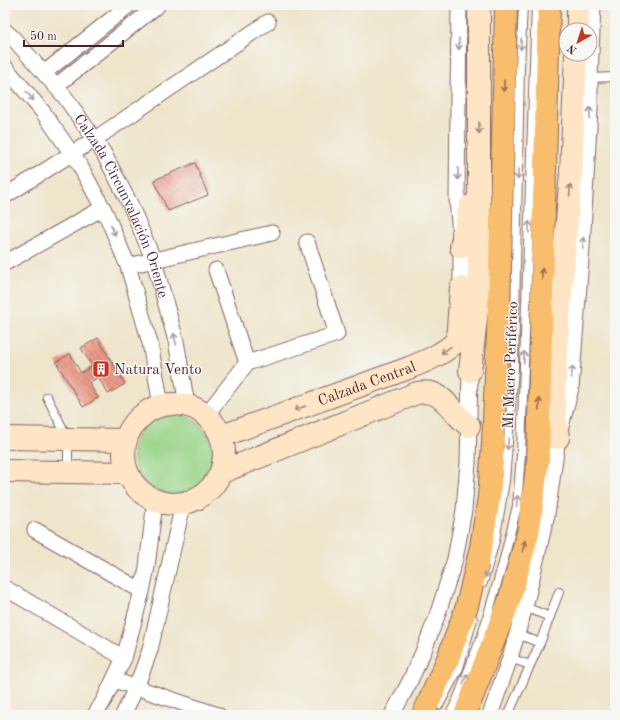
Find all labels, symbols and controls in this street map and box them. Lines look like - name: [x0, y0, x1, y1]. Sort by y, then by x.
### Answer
- scale bar: [24, 22, 123, 48]
- north arrow: [558, 22, 598, 62]
- text: 50 m: [30, 30, 57, 43]
- one-way arrow: [455, 37, 463, 50]
- one-way arrow: [518, 37, 525, 50]
- text: N: [565, 41, 579, 56]
- one-way arrow: [500, 79, 508, 92]
- one-way arrow: [26, 91, 35, 102]
- one-way arrow: [586, 107, 593, 120]
- street label: Calzada Circunvalación Oriente: [70, 112, 170, 300]
- one-way arrow: [475, 121, 483, 134]
- one-way arrow: [454, 167, 461, 180]
- one-way arrow: [514, 167, 522, 180]
- one-way arrow: [566, 184, 573, 197]
- one-way arrow: [525, 221, 532, 234]
- one-way arrow: [110, 224, 117, 236]
- one-way arrow: [579, 237, 586, 250]
- one-way arrow: [538, 268, 546, 281]
- street label: Mi Macro Periférico: [502, 301, 521, 429]
- one-way arrow: [171, 333, 179, 346]
- one-way arrow: [441, 346, 452, 354]
- one-way arrow: [520, 351, 528, 364]
- building icon: Natura Vento: [91, 359, 111, 379]
- street label: Calzada Central: [316, 360, 418, 409]
- place label: Natura Vento: [114, 363, 202, 378]
- one-way arrow: [569, 366, 576, 379]
- one-way arrow: [535, 398, 543, 411]
- one-way arrow: [294, 405, 307, 412]
- one-way arrow: [504, 437, 512, 450]
- one-way arrow: [513, 495, 521, 508]
- one-way arrow: [521, 540, 528, 553]
- one-way arrow: [482, 565, 490, 578]
- one-way arrow: [461, 674, 469, 686]

